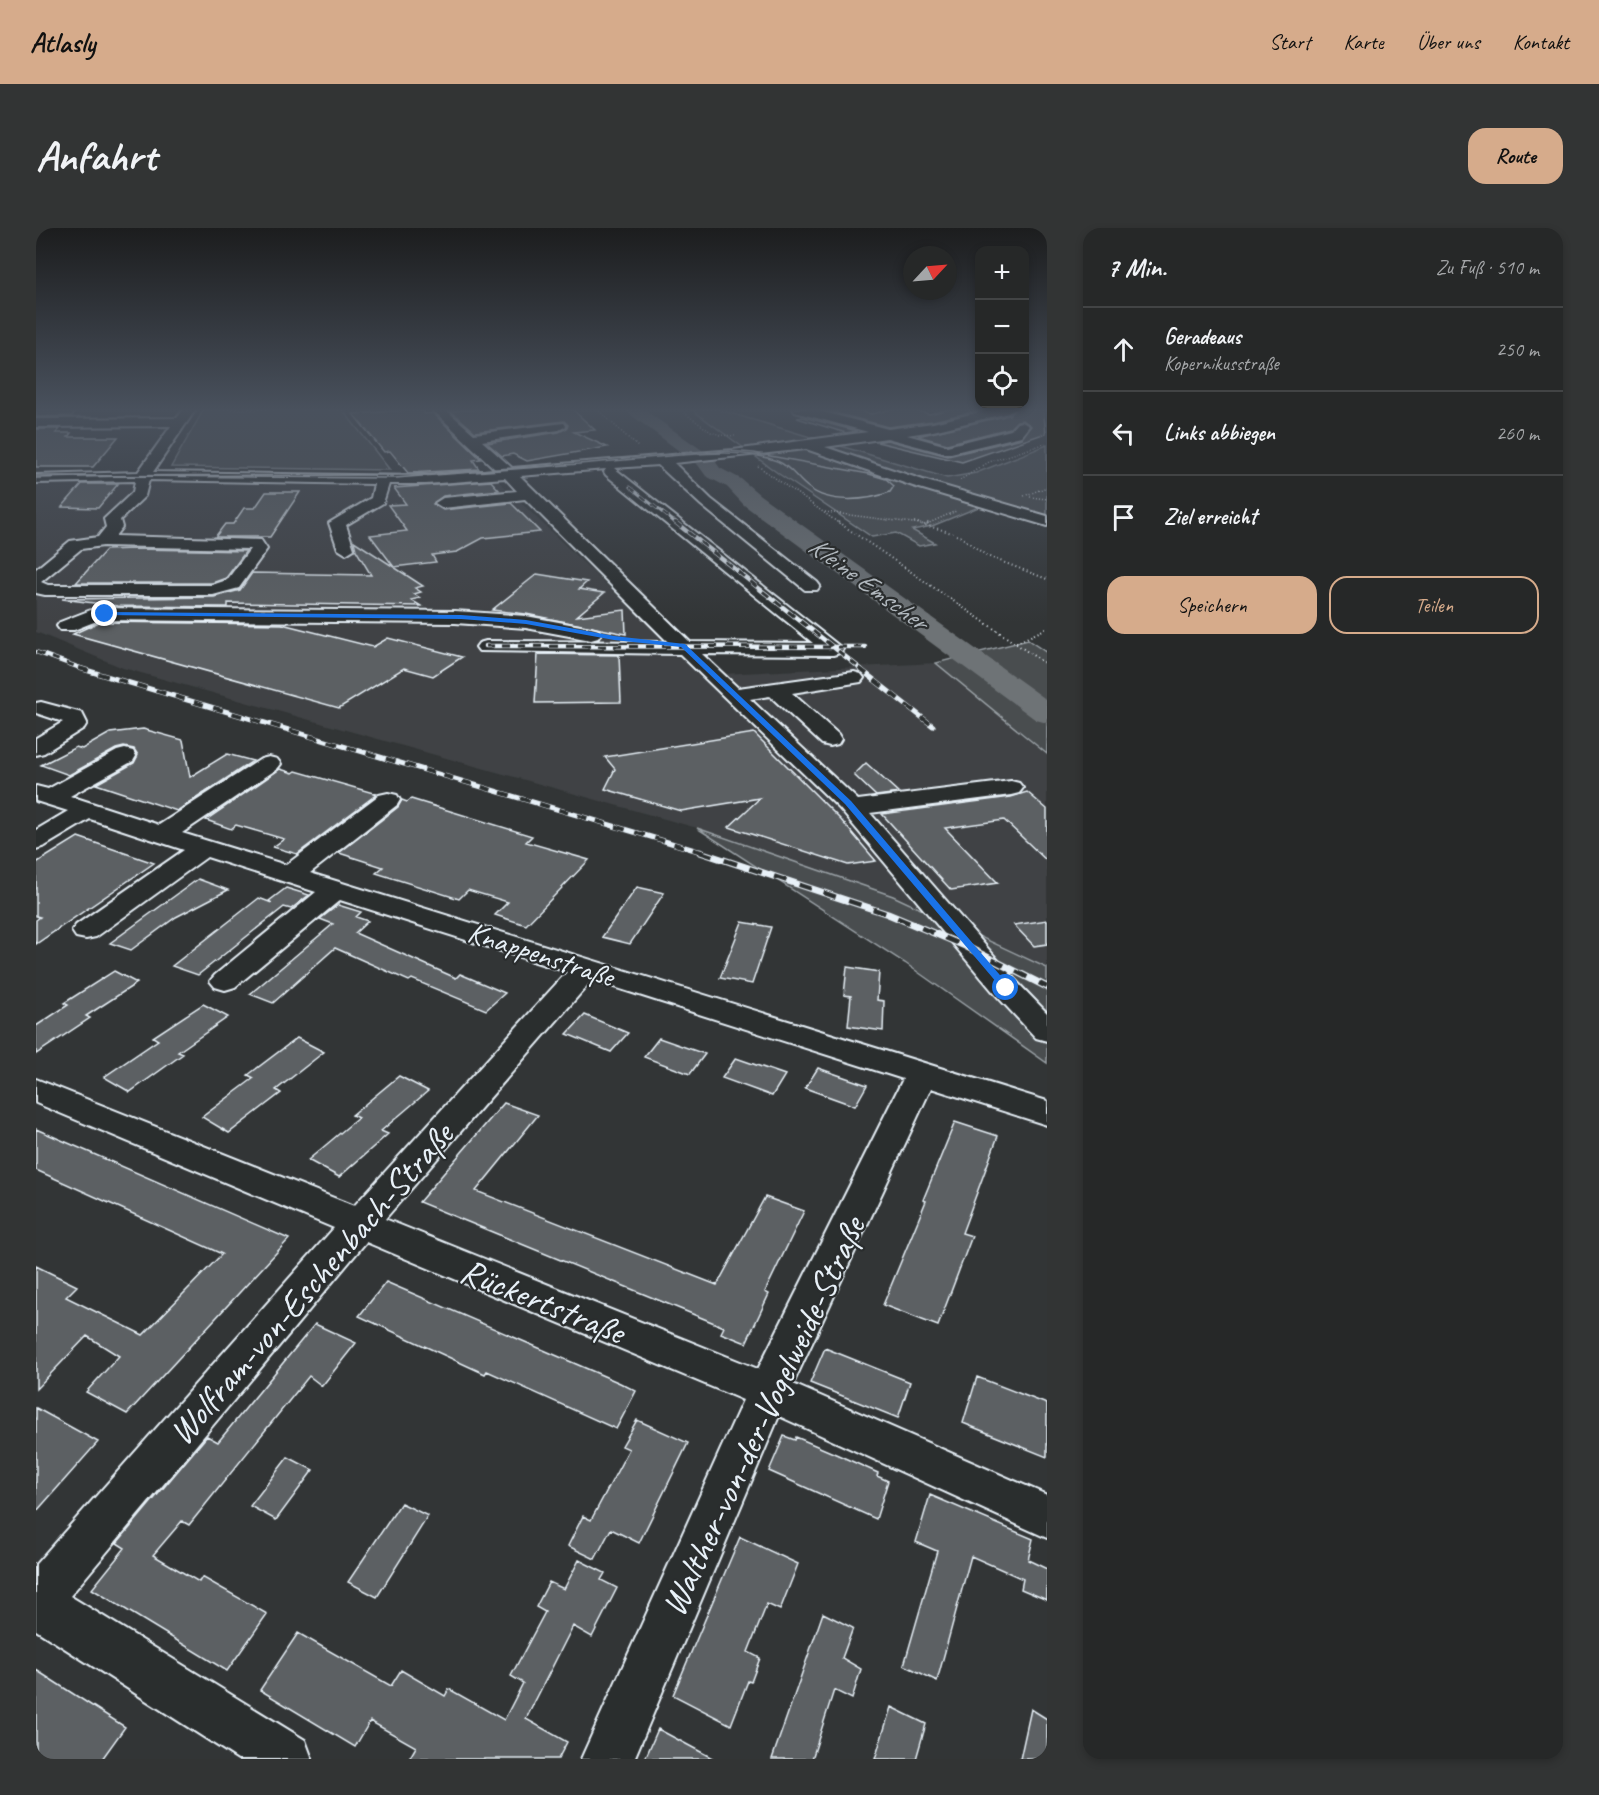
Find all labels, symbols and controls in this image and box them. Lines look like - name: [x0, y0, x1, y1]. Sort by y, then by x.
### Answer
- text: Atlasly: [30, 25, 95, 60]
- text: Start: [1269, 29, 1310, 55]
- text: Karte: [1343, 29, 1384, 55]
- text: Über uns: [1417, 29, 1480, 55]
- text: Kontakt: [1513, 29, 1569, 55]
- button: Route: [1468, 128, 1563, 184]
- text: Anfahrt: [36, 130, 156, 183]
- north arrow: [903, 246, 957, 300]
- map controls: [975, 246, 1029, 408]
- button: +: [975, 246, 1029, 300]
- text: 7 Min.: [1107, 251, 1166, 284]
- text: Zu Fuß · 510 m: [1436, 255, 1539, 280]
- button: −: [975, 300, 1029, 354]
- text: Geradeaus: [1164, 323, 1241, 351]
- icon: ahead: [1107, 333, 1140, 366]
- text: 250 m: [1496, 337, 1539, 362]
- text: Kopernikusstraße: [1164, 351, 1279, 376]
- button: locate: [975, 354, 1029, 408]
- icon: left: [1107, 417, 1140, 450]
- text: Links abbiegen: [1164, 419, 1275, 447]
- text: 260 m: [1496, 421, 1539, 446]
- icon: arrive: [1107, 501, 1140, 534]
- text: Ziel erreicht: [1164, 503, 1257, 531]
- water label: Kleine Emscher: [802, 529, 938, 641]
- button: Speichern: [1107, 576, 1317, 634]
- button: Teilen: [1329, 576, 1539, 634]
- route end: [91, 600, 117, 626]
- street label: Knappenstraße: [463, 913, 621, 996]
- route start: [992, 974, 1018, 1000]
- street label: Wolfram-von-Eschenbach-Straße: [158, 1111, 465, 1454]
- street label: Walther-von-der-Vogelweide-Straße: [650, 1208, 877, 1623]
- street label: Rückertstraße: [454, 1247, 633, 1355]

